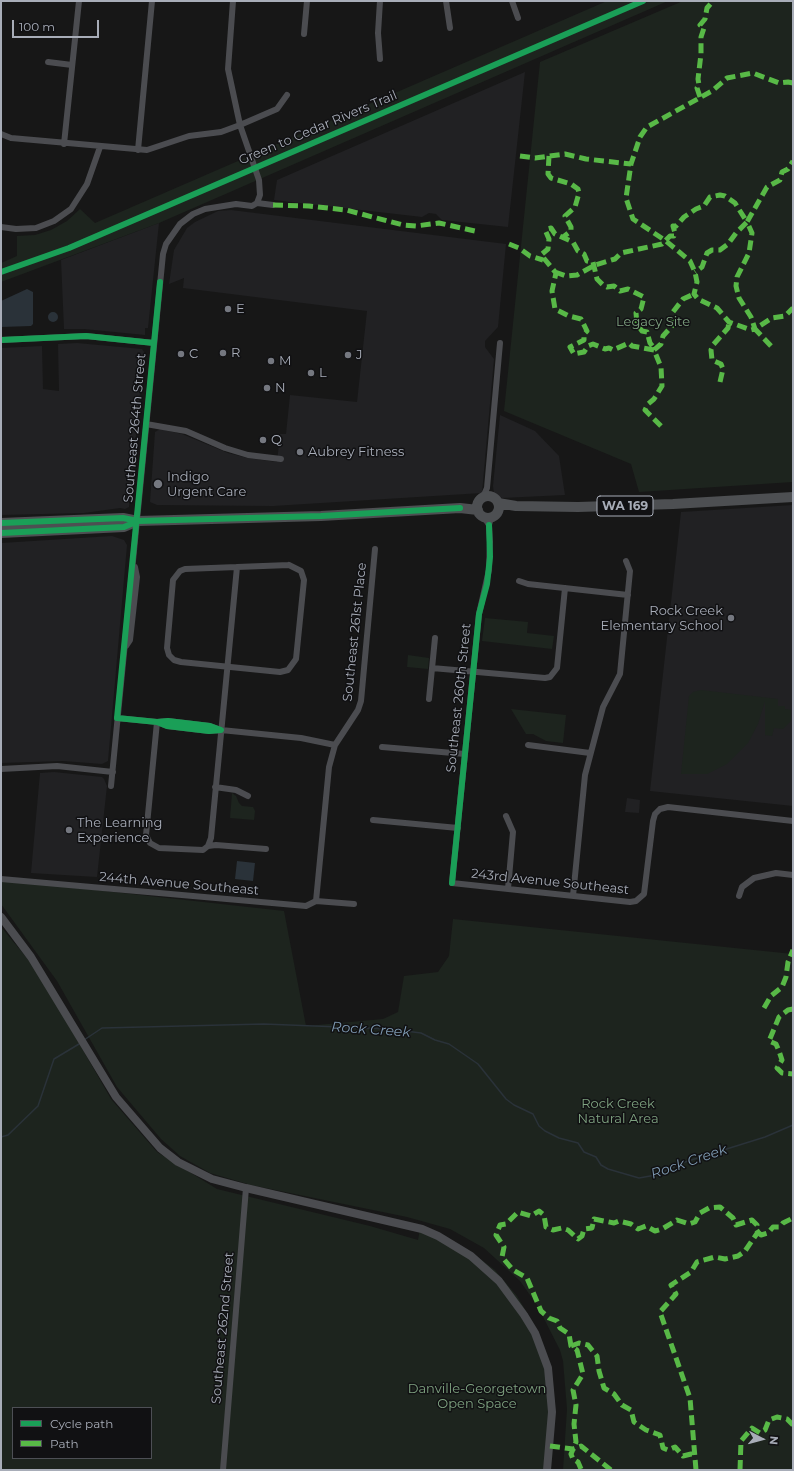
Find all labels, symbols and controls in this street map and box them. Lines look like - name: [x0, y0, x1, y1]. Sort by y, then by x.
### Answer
- scale bar: [14, 12, 101, 38]
- text: 100 m: [19, 19, 55, 34]
- street label: Green to Cedar Rivers Trail: [236, 87, 400, 169]
- place label: E: [236, 301, 245, 317]
- marker: E: [223, 304, 233, 314]
- park label: Legacy Site: [616, 314, 690, 330]
- place label: R: [231, 345, 240, 361]
- place label: C: [189, 346, 198, 362]
- place label: J: [356, 347, 363, 363]
- marker: R: [218, 348, 228, 358]
- marker: C: [176, 349, 186, 359]
- marker: J: [343, 350, 353, 360]
- street label: Southeast 264th Street: [121, 353, 149, 503]
- place label: M: [279, 353, 291, 369]
- marker: M: [266, 356, 276, 366]
- place label: L: [319, 365, 327, 381]
- marker: L: [306, 368, 316, 378]
- place label: N: [275, 380, 286, 396]
- marker: N: [262, 383, 272, 393]
- place label: Q: [271, 432, 282, 448]
- marker: Q: [258, 435, 268, 445]
- place label: Aubrey Fitness: [308, 444, 404, 460]
- marker: Aubrey Fitness: [295, 447, 305, 457]
- place label: Indigo Urgent Care: [167, 469, 246, 500]
- marker: Indigo Urgent Care: [152, 478, 164, 490]
- road number: WA 169: [597, 496, 653, 516]
- street label: Southeast 261st Place: [340, 562, 370, 702]
- place label: Rock Creek Elementary School: [600, 603, 723, 634]
- marker: Rock Creek Elementary School: [726, 613, 736, 623]
- street label: Southeast 260th Street: [443, 623, 475, 773]
- place label: The Learning Experience: [77, 815, 162, 846]
- marker: The Learning Experience: [64, 825, 74, 835]
- street label: 243rd Avenue Southeast: [470, 866, 630, 898]
- street label: 244th Avenue Southeast: [99, 869, 259, 899]
- water label: Rock Creek: [331, 1019, 411, 1041]
- park label: Rock Creek Natural Area: [577, 1096, 659, 1127]
- water label: Rock Creek: [649, 1141, 729, 1183]
- street label: Southeast 262nd Street: [209, 1251, 237, 1405]
- park label: Danville-Georgetown Open Space: [408, 1381, 546, 1412]
- legend: [12, 1407, 152, 1459]
- text: Cycle path: [50, 1416, 113, 1431]
- north arrow: [742, 1419, 782, 1459]
- text: N: [767, 1435, 781, 1445]
- text: Path: [50, 1436, 79, 1451]

